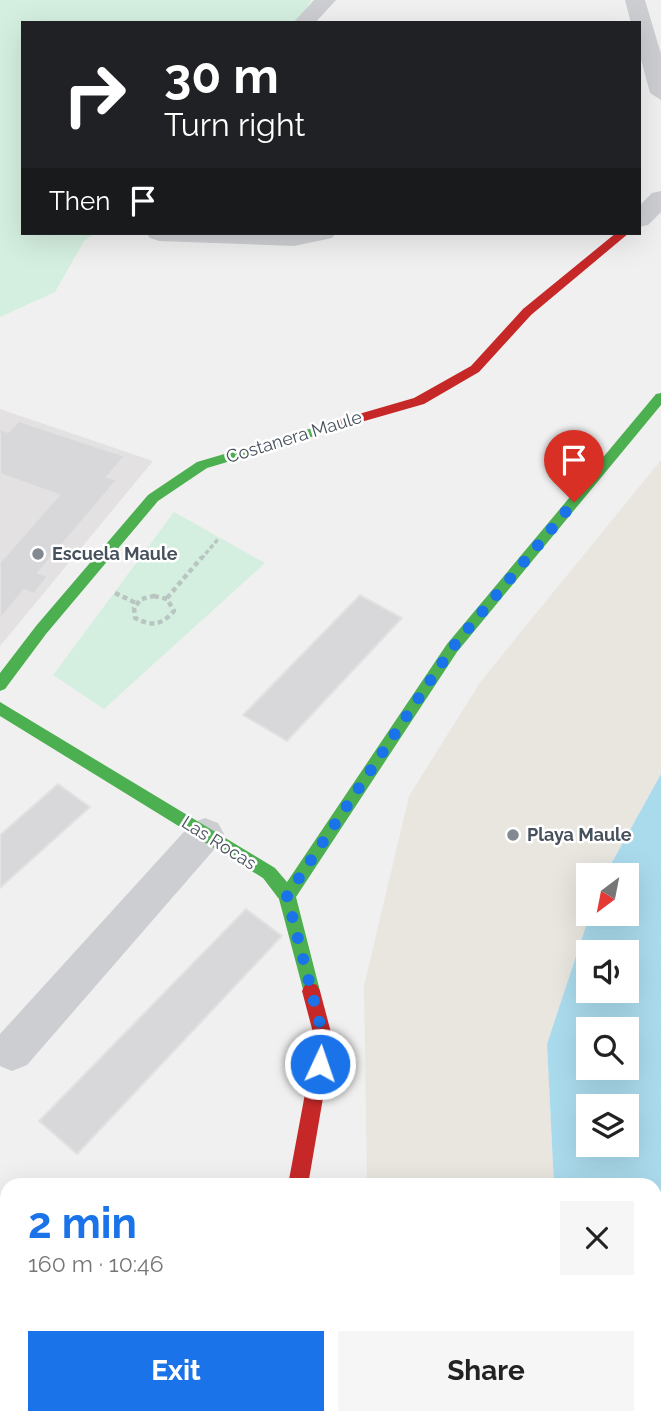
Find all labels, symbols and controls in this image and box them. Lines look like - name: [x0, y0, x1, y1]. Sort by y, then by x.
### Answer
- text: 30 m: [164, 47, 279, 104]
- icon: right: [49, 49, 140, 140]
- text: Turn right: [164, 106, 305, 143]
- icon: arrive: [124, 182, 162, 220]
- text: Then: [49, 186, 110, 216]
- street label: Costanera Maule: [223, 406, 365, 467]
- pin: [544, 430, 604, 502]
- icon: arrive: [555, 441, 593, 479]
- place label: Escuela Maule: [52, 543, 178, 564]
- marker: Escuela Maule: [30, 546, 46, 562]
- street label: Las Rocas: [178, 811, 261, 874]
- place label: Playa Maule: [527, 824, 632, 845]
- marker: Playa Maule: [505, 827, 521, 843]
- north arrow: [576, 863, 639, 926]
- map controls: [576, 863, 639, 1157]
- button: sound: [576, 940, 639, 1003]
- button: search: [576, 1017, 639, 1080]
- position arrow: [283, 1027, 357, 1101]
- button: layers: [576, 1094, 639, 1157]
- text: 2 min: [28, 1199, 137, 1248]
- button: close: [560, 1201, 634, 1275]
- text: 160 m · 10:46: [28, 1250, 164, 1277]
- button: Exit: [28, 1331, 324, 1411]
- button: Share: [338, 1331, 634, 1411]

